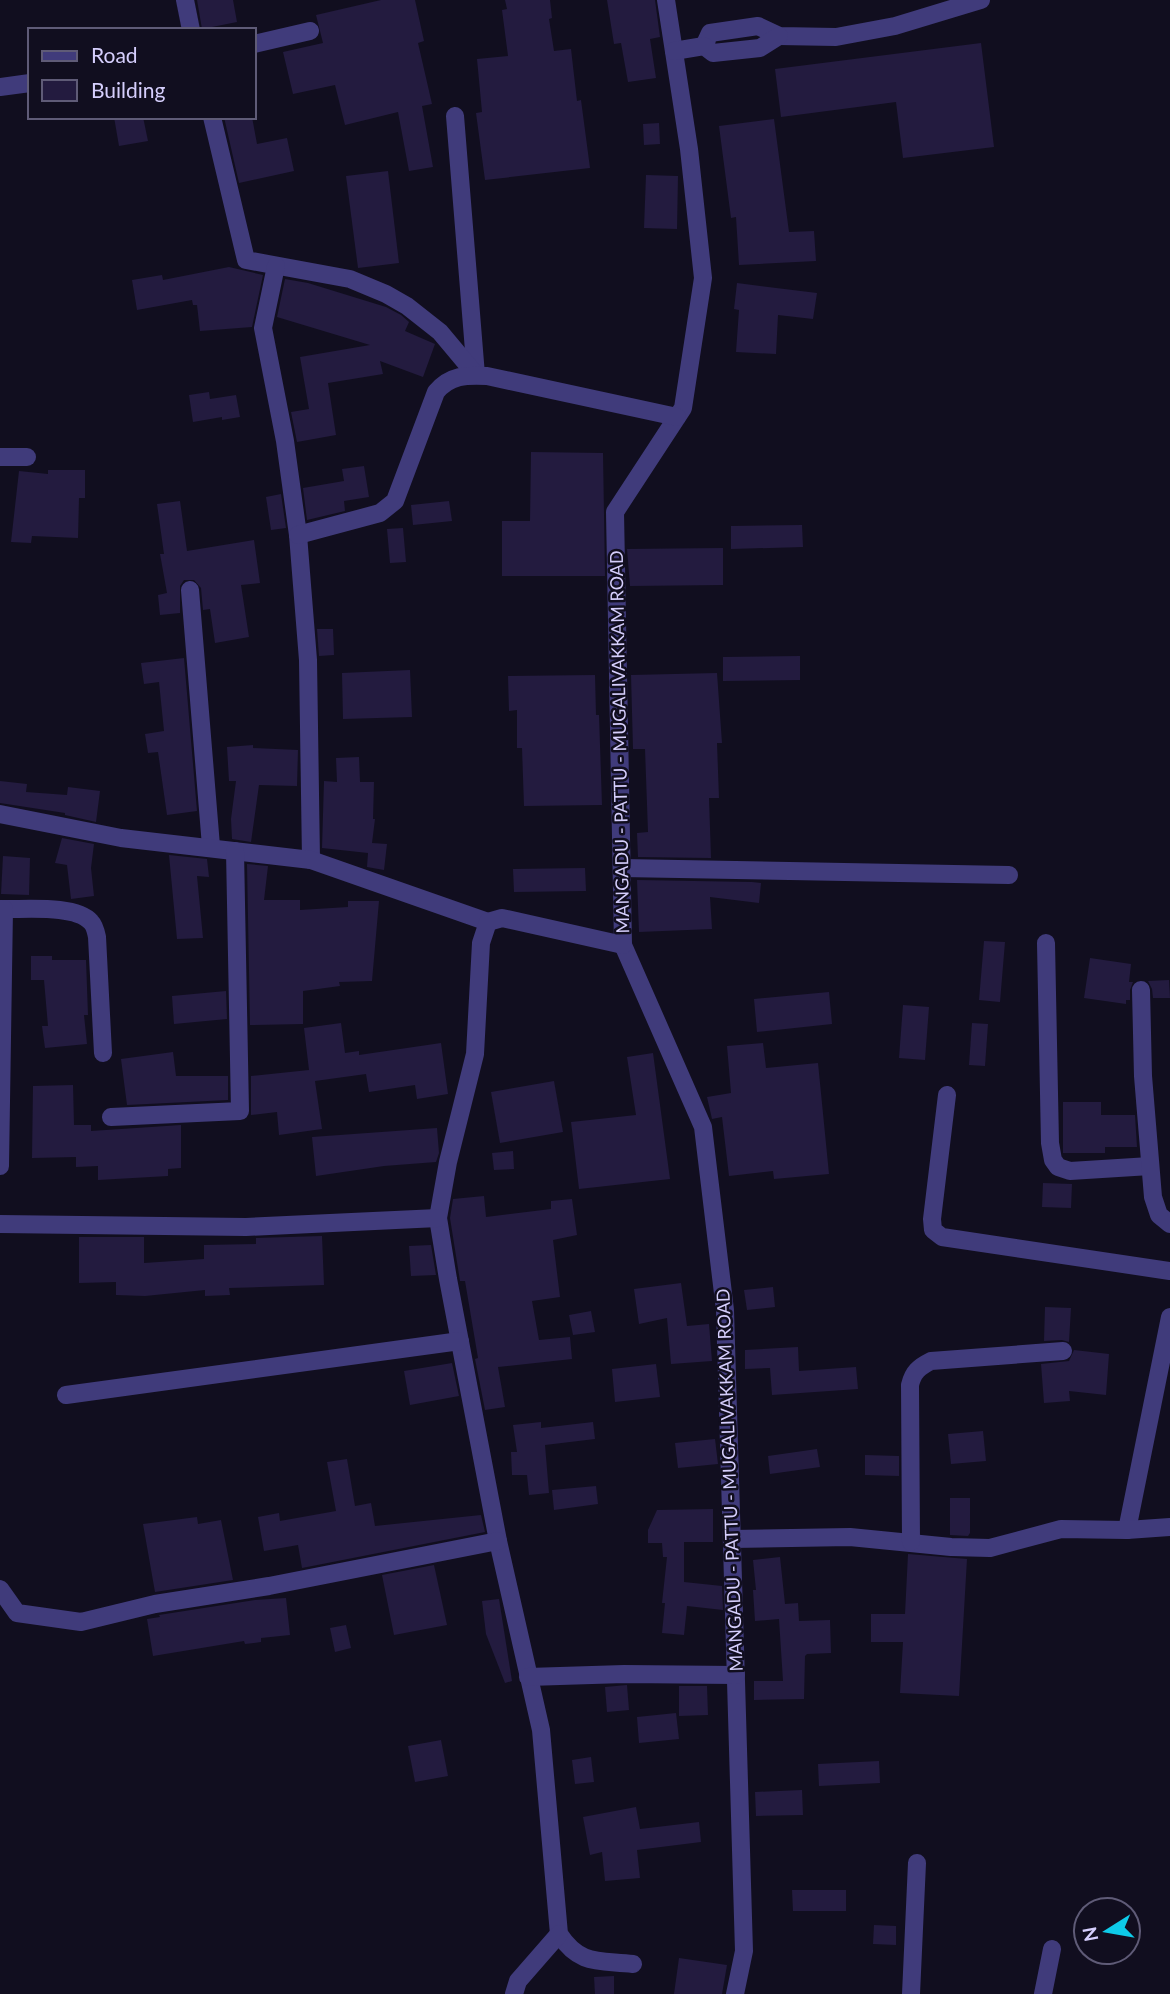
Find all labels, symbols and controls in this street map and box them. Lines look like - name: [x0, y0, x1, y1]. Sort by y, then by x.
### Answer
- legend: [28, 28, 256, 119]
- text: Road: [91, 42, 138, 67]
- text: Building: [91, 77, 166, 102]
- street label: MANGADU - PATTU - MUGALIVAKKAM ROAD: [605, 550, 633, 934]
- street label: MANGADU - PATTU - MUGALIVAKKAM ROAD: [711, 1288, 747, 1672]
- north arrow: [1072, 1896, 1142, 1966]
- text: N: [1077, 1925, 1103, 1944]

